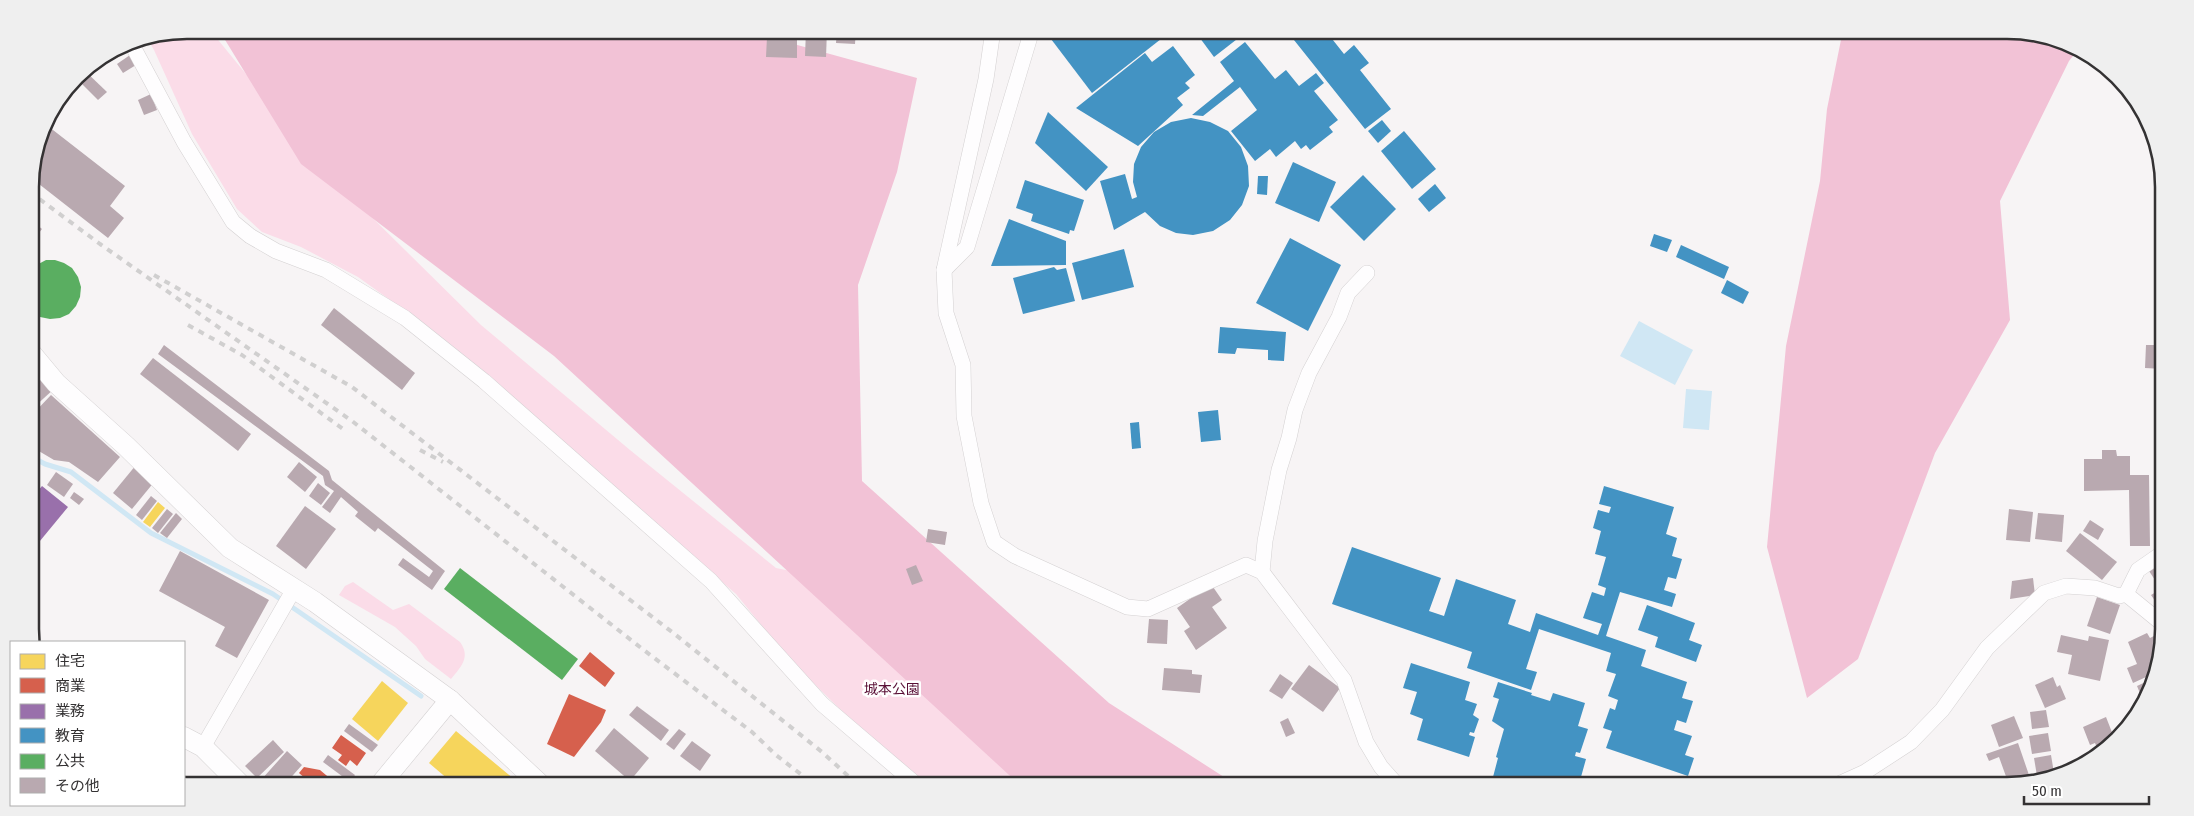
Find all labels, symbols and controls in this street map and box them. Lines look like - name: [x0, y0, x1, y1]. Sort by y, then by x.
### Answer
- legend: [10, 641, 185, 806]
- text: 住宅: [55, 652, 85, 670]
- text: 商業: [55, 677, 85, 695]
- park label: 城本公園: [864, 681, 920, 698]
- text: 業務: [55, 702, 85, 720]
- text: 教育: [55, 727, 85, 745]
- text: 公共: [55, 752, 85, 770]
- scale bar: [2024, 774, 2149, 806]
- text: その他: [55, 777, 100, 795]
- text: 50 m: [2032, 782, 2062, 800]

